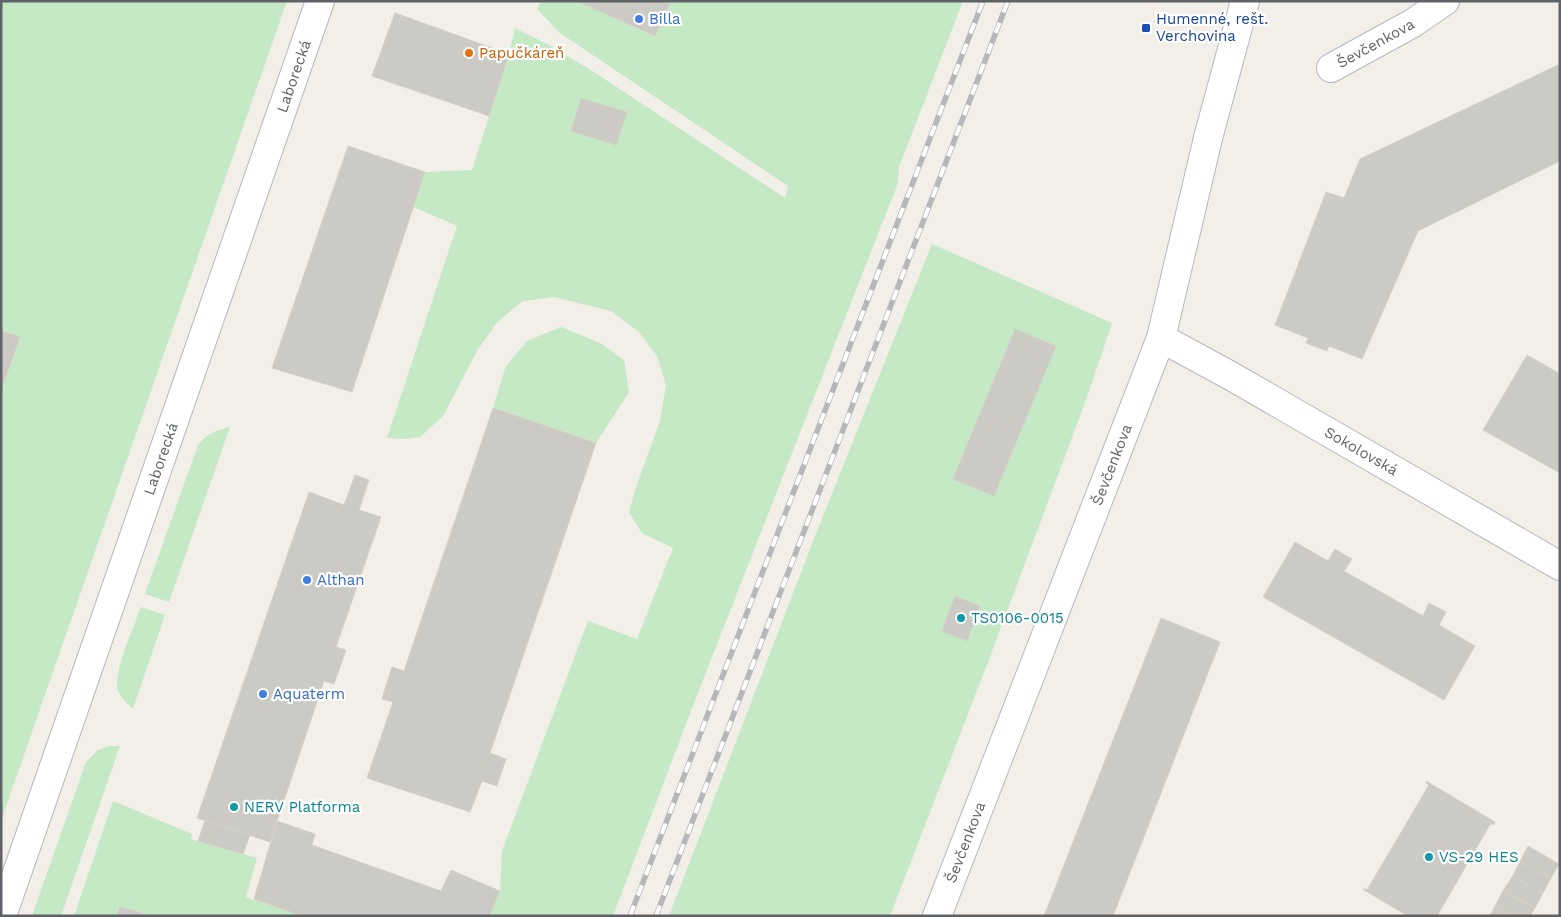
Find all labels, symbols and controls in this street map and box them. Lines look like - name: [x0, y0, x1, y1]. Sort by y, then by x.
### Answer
- place label: Billa: [649, 10, 681, 28]
- place label: Humenné, rešt. Verchovina: [1156, 10, 1268, 45]
- marker: Billa: [633, 13, 645, 25]
- street label: Ševčenkova: [1333, 15, 1418, 72]
- marker: Humenné, rešt. Verchovina: [1140, 22, 1152, 34]
- street label: Laborecká: [273, 37, 315, 115]
- place label: Papučkáreň: [479, 44, 564, 62]
- marker: Papučkáreň: [463, 47, 475, 59]
- street label: Laborecká: [140, 420, 182, 498]
- street label: Ševčenkova: [1087, 421, 1136, 508]
- street label: Sokolovská: [1321, 423, 1402, 480]
- place label: Althan: [317, 571, 365, 589]
- marker: Althan: [301, 574, 313, 586]
- place label: TS0106-0015: [971, 609, 1064, 627]
- marker: TS0106-0015: [955, 612, 967, 624]
- place label: Aquaterm: [273, 685, 345, 703]
- marker: Aquaterm: [257, 688, 269, 700]
- place label: NERV Platforma: [244, 798, 361, 816]
- street label: Ševčenkova: [941, 799, 990, 886]
- marker: NERV Platforma: [228, 801, 240, 813]
- place label: VS-29 HES: [1439, 848, 1519, 866]
- marker: VS-29 HES: [1423, 851, 1435, 863]

